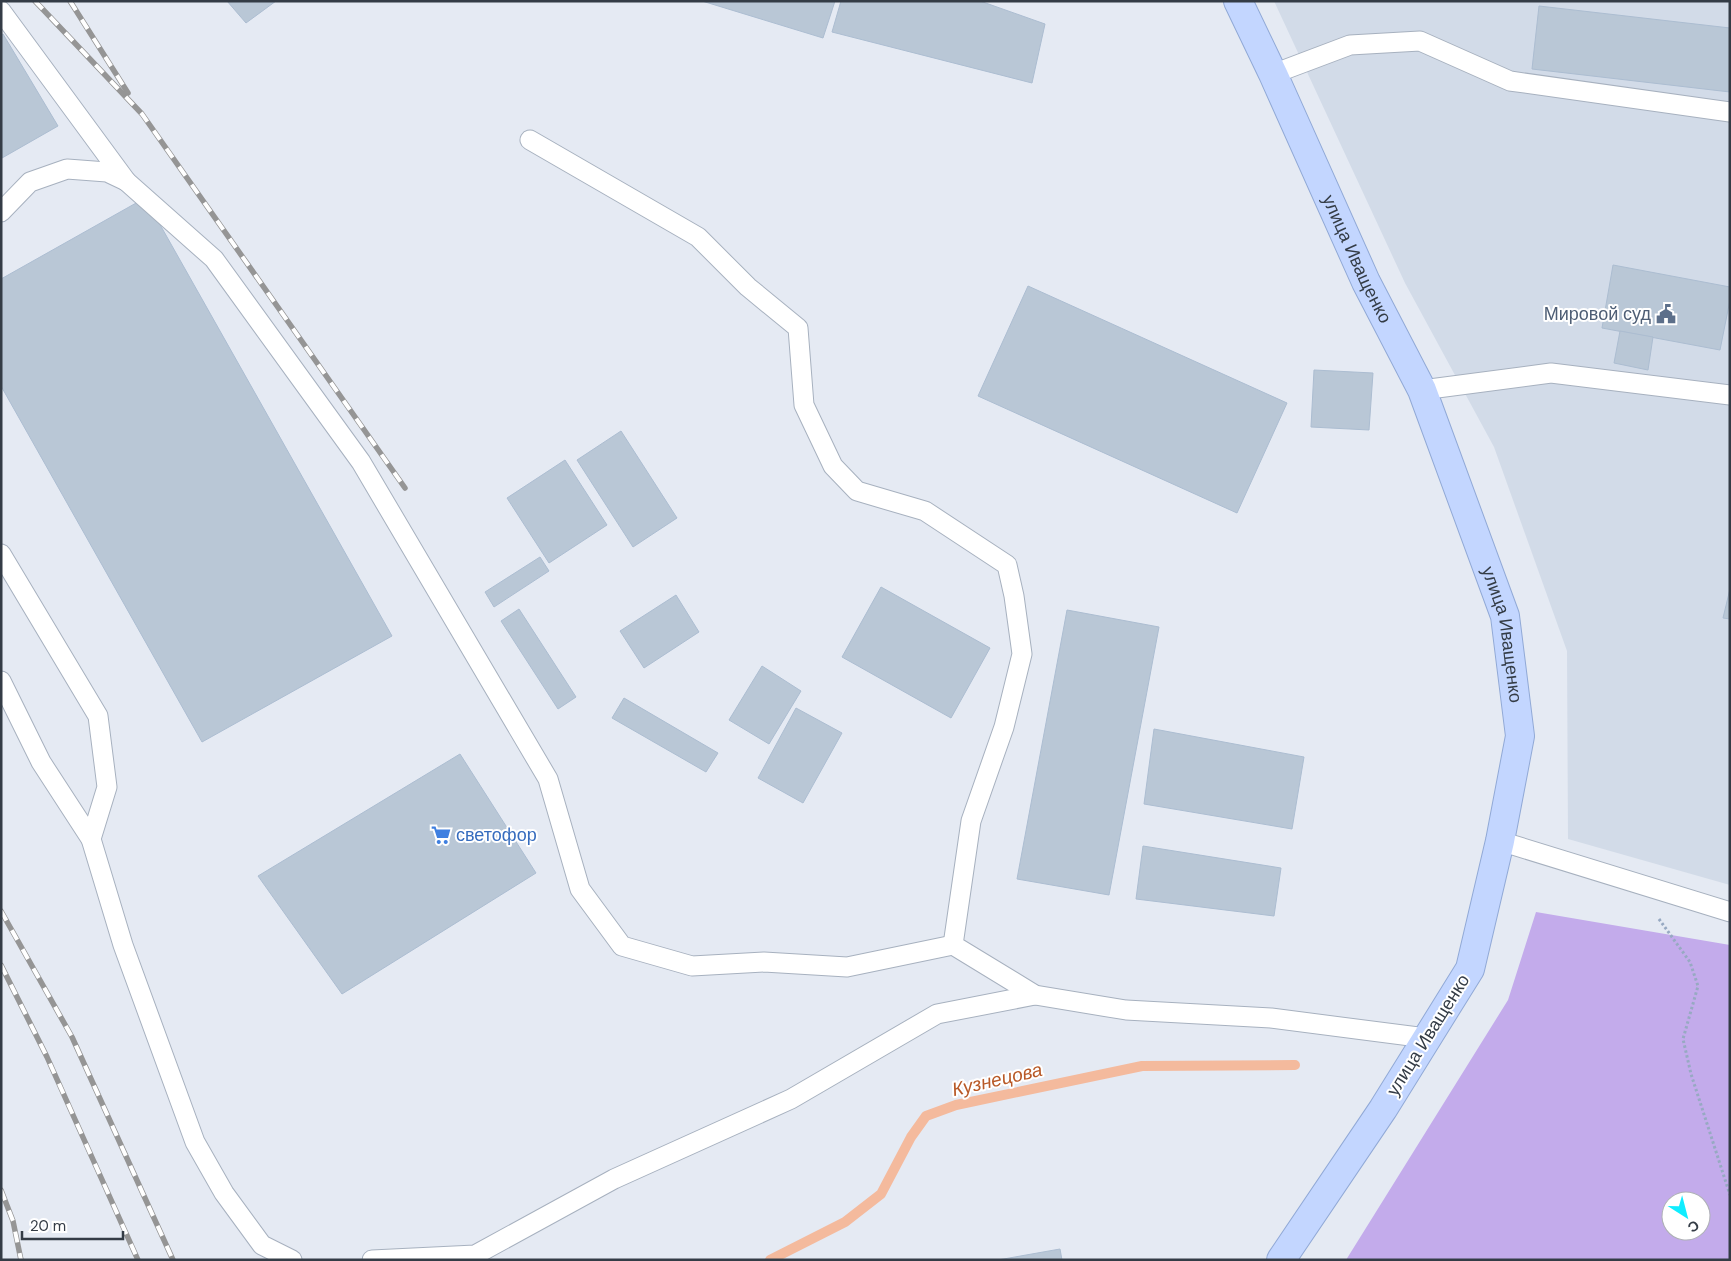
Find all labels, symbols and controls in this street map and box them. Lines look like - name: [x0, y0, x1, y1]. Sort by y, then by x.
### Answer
- street label: улица Иващенко: [1316, 191, 1397, 327]
- place label: Мировой суд: [1544, 302, 1651, 326]
- public building icon: Мировой суд: [1655, 303, 1677, 325]
- street label: улица Иващенко: [1476, 563, 1528, 704]
- place label: светофор: [456, 823, 537, 847]
- supermarket icon: светофор: [430, 824, 452, 846]
- street label: улица Иващенко: [1381, 970, 1475, 1100]
- water label: Кузнецова: [950, 1057, 1045, 1102]
- north arrow: [1661, 1191, 1711, 1241]
- scale bar: [22, 1208, 124, 1240]
- text: 20 m: [30, 1216, 66, 1236]
- text: С: [1684, 1216, 1703, 1237]

